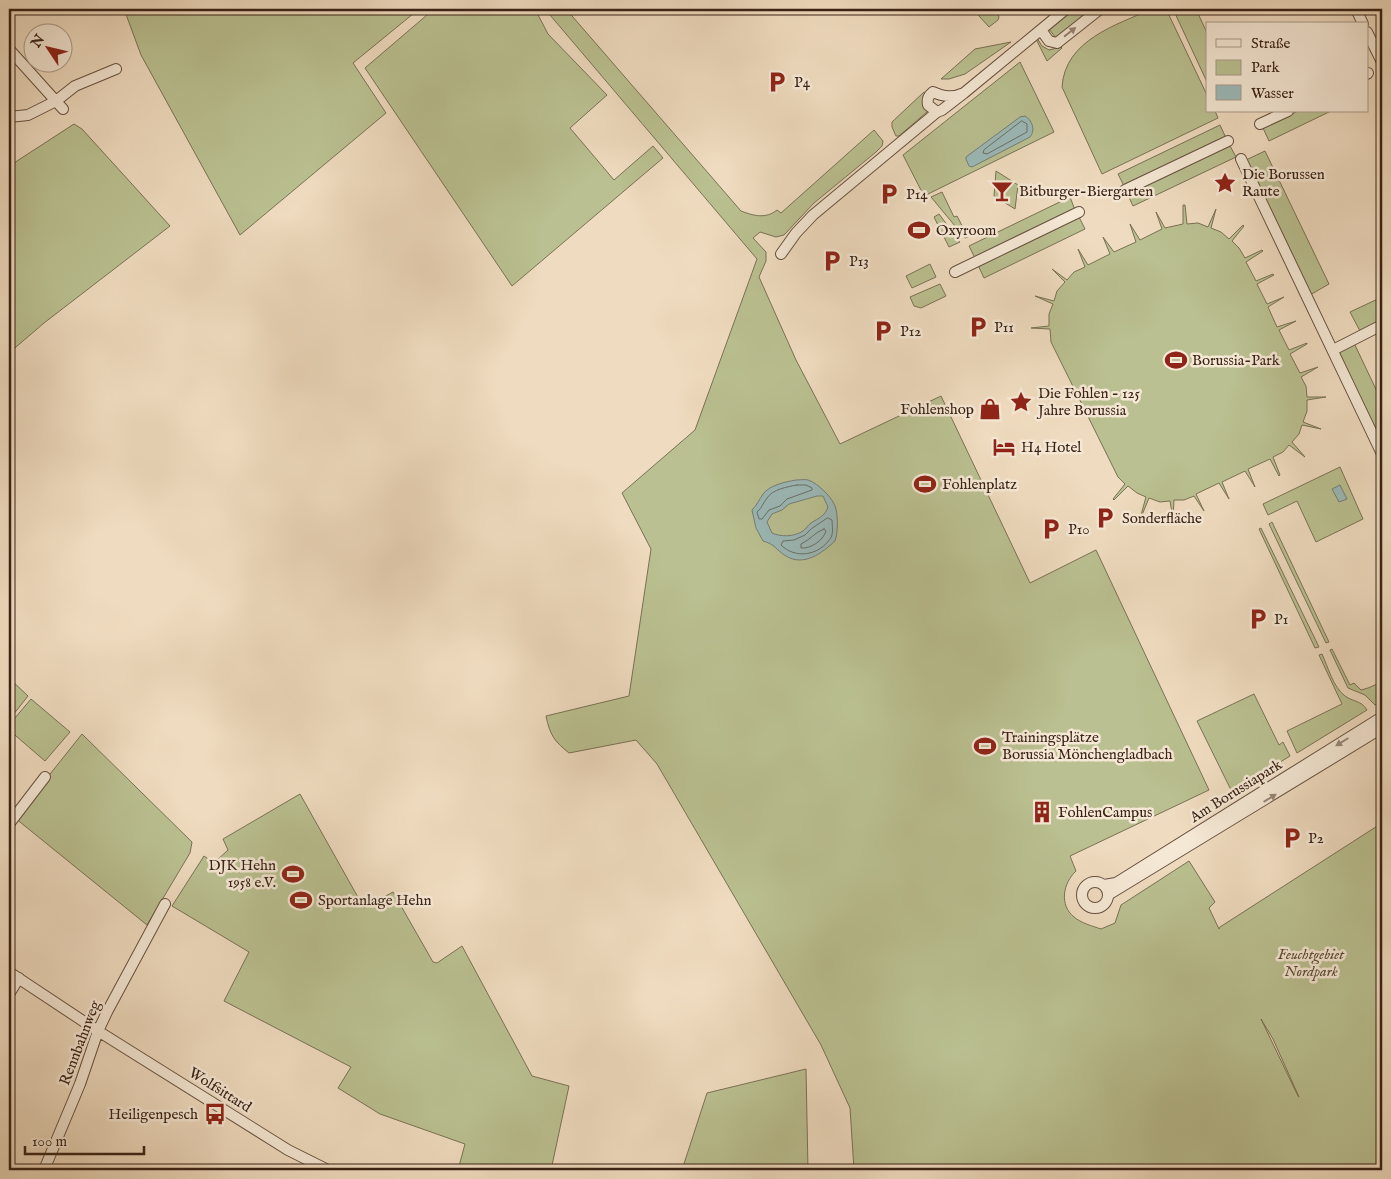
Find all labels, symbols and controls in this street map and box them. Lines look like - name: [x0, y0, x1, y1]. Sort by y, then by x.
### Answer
- north arrow: [22, 22, 72, 72]
- legend: [1206, 22, 1368, 112]
- one-way arrow: [1063, 27, 1076, 38]
- text: N: [27, 31, 49, 52]
- text: Straße: [1251, 34, 1291, 53]
- text: Park: [1251, 58, 1281, 77]
- parking icon: P4: [764, 69, 790, 95]
- place label: P4: [794, 73, 811, 92]
- text: Wasser: [1251, 84, 1294, 103]
- place label: Die Borussen Raute: [1242, 165, 1325, 201]
- place icon: Die Borussen Raute: [1212, 170, 1238, 196]
- bar icon: Bitburger-Biergarten: [989, 178, 1015, 204]
- parking icon: P14: [876, 181, 902, 207]
- place label: Bitburger-Biergarten: [1019, 182, 1153, 201]
- place label: P14: [906, 185, 928, 204]
- sports icon: Oxyroom: [906, 217, 932, 243]
- place label: Oxyroom: [936, 221, 997, 240]
- parking icon: P13: [819, 248, 845, 274]
- place label: P13: [849, 252, 869, 271]
- parking icon: P11: [965, 314, 991, 340]
- parking icon: P12: [870, 318, 896, 344]
- place label: P11: [994, 318, 1014, 337]
- place label: P12: [900, 322, 921, 341]
- sports icon: Borussia-Park: [1163, 347, 1189, 373]
- place label: Borussia-Park: [1192, 351, 1281, 370]
- place label: Die Fohlen - 125 Jahre Borussia: [1036, 384, 1141, 420]
- place icon: Die Fohlen - 125 Jahre Borussia: [1008, 389, 1034, 415]
- shop icon: Fohlenshop: [977, 396, 1003, 422]
- place label: Fohlenshop: [900, 400, 974, 419]
- hotel icon: H4 Hotel: [991, 434, 1017, 460]
- place label: H4 Hotel: [1021, 438, 1082, 457]
- sports icon: Fohlenplatz: [912, 471, 938, 497]
- place label: Fohlenplatz: [942, 475, 1017, 494]
- parking icon: Sonderfläche: [1092, 505, 1118, 531]
- place label: Sonderfläche: [1122, 509, 1202, 528]
- parking icon: P10: [1038, 516, 1064, 542]
- place label: P10: [1068, 520, 1090, 539]
- parking icon: P1: [1245, 606, 1271, 632]
- place label: P1: [1274, 610, 1288, 629]
- place label: Trainingsplätze Borussia Mönchengladbach: [1002, 728, 1172, 764]
- sports icon: Trainingsplätze Borussia Mönchengladbach: [972, 733, 998, 759]
- one-way arrow: [1335, 738, 1348, 747]
- street label: Am Borussiapark: [1185, 755, 1287, 828]
- one-way arrow: [1263, 793, 1276, 802]
- building icon: FohlenCampus: [1029, 799, 1055, 825]
- place label: FohlenCampus: [1058, 803, 1152, 822]
- parking icon: P2: [1279, 825, 1305, 851]
- place label: P2: [1308, 829, 1324, 848]
- place label: DJK Hehn 1958 e.V.: [208, 856, 276, 892]
- sports icon: DJK Hehn 1958 e.V.: [280, 861, 306, 887]
- sports icon: Sportanlage Hehn: [288, 887, 314, 913]
- place label: Sportanlage Hehn: [318, 891, 431, 910]
- park label: Feuchtgebiet Nordpark: [1278, 945, 1345, 981]
- street label: Rennbahnweg: [55, 997, 105, 1088]
- street label: Wolfsittard: [185, 1063, 256, 1117]
- bus stop icon: Heiligenpesch: [202, 1101, 228, 1127]
- place label: Heiligenpesch: [109, 1105, 198, 1124]
- scale bar: [25, 1124, 144, 1156]
- text: 100 m: [32, 1132, 68, 1151]

